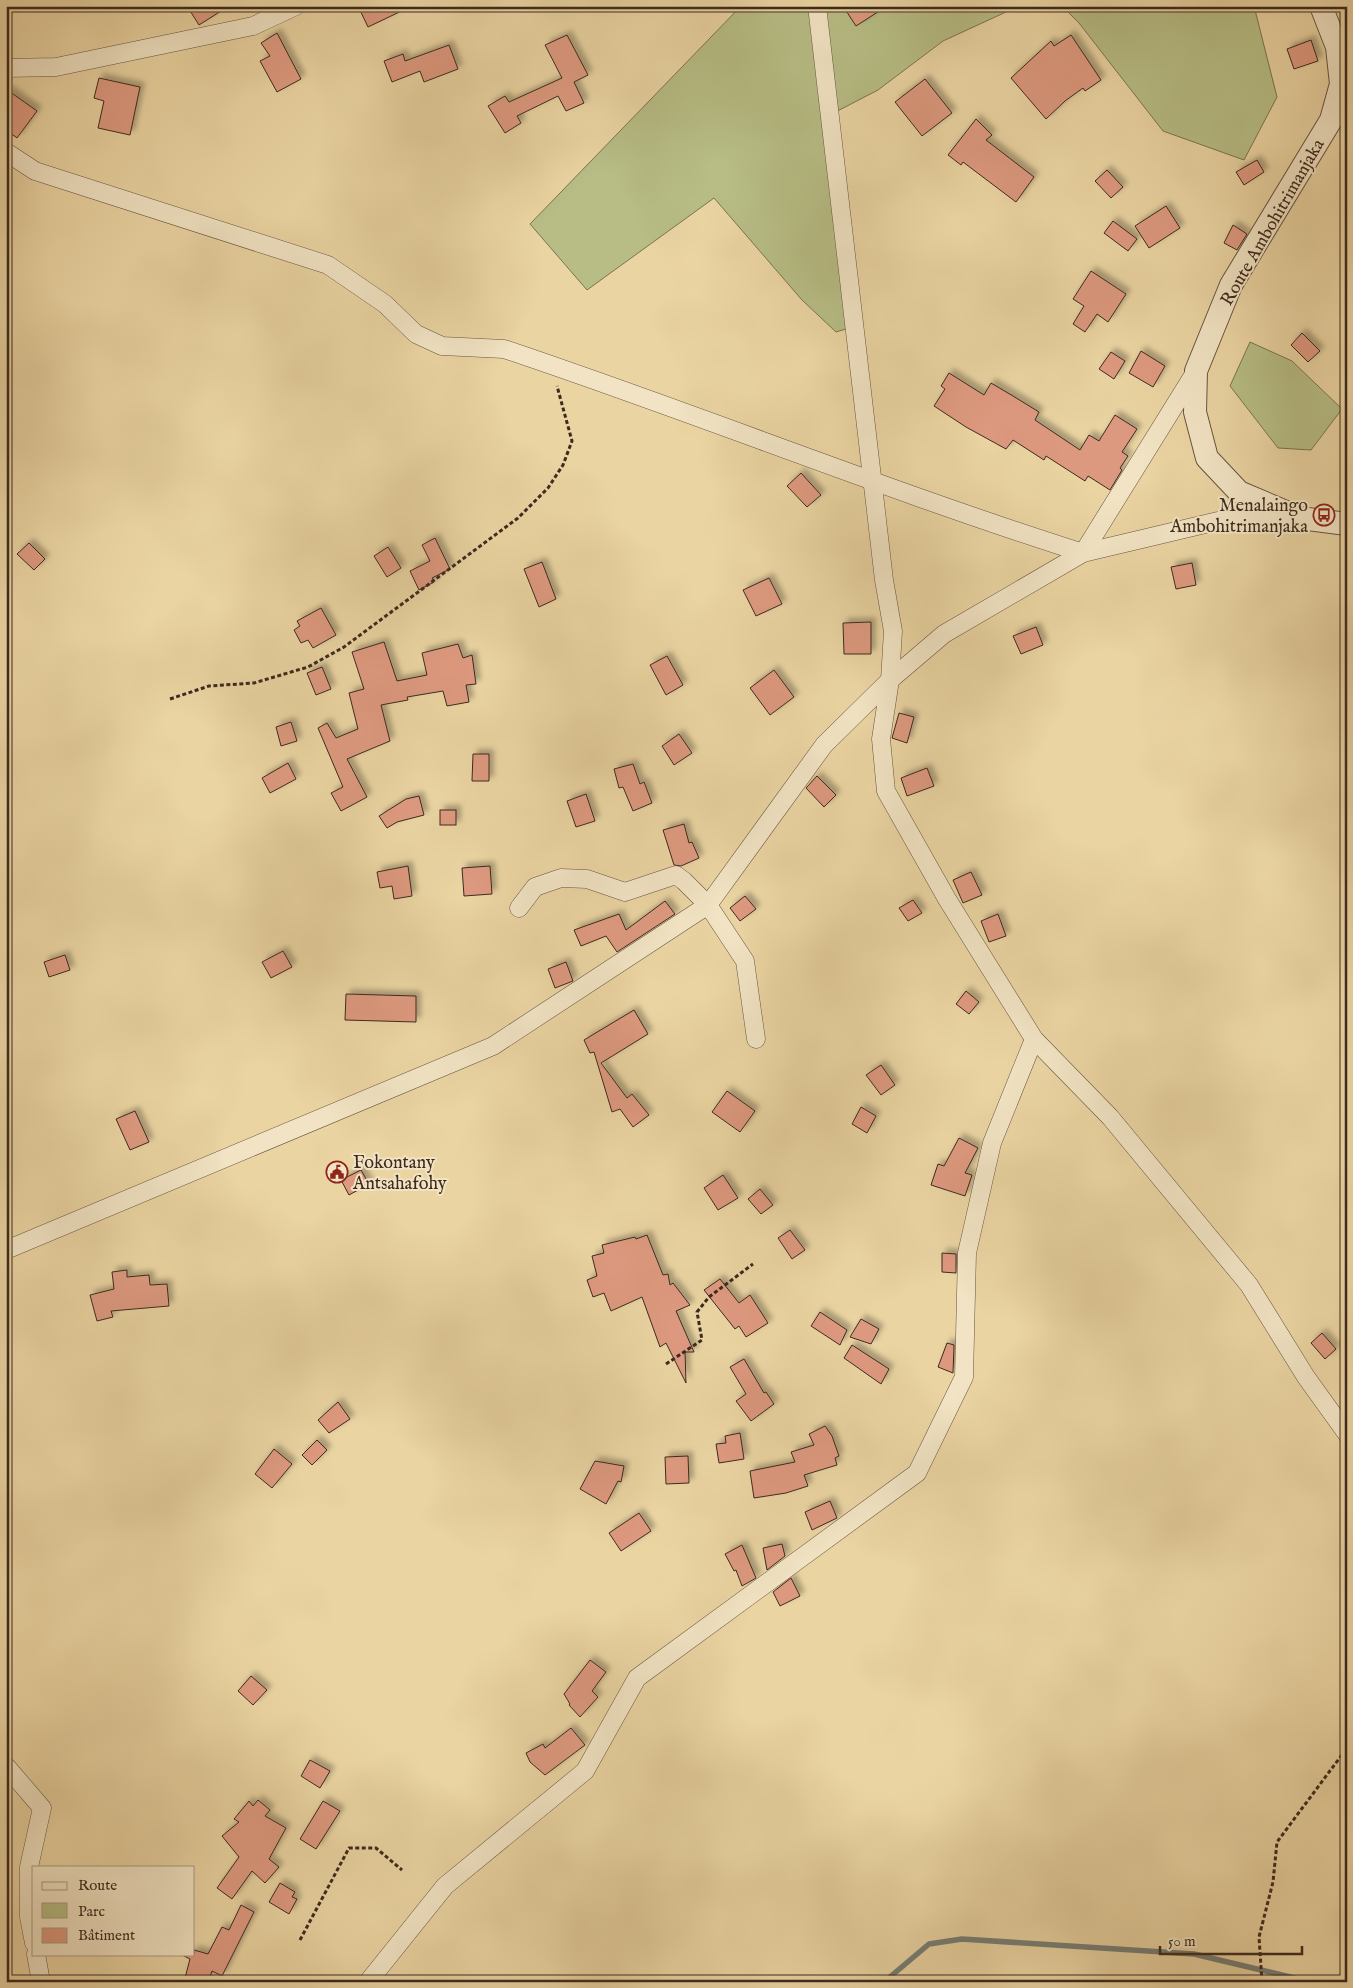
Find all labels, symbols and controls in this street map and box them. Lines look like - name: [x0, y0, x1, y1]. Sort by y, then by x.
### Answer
- street label: Route Ambohitrimanjaka: [1216, 135, 1331, 310]
- place label: Menalaingo Ambohitrimanjaka: [1169, 495, 1308, 539]
- bus stop icon: Menalaingo Ambohitrimanjaka: [1312, 503, 1336, 527]
- place label: Fokontany Antsahafohy: [352, 1152, 447, 1196]
- public building icon: Fokontany Antsahafohy: [325, 1160, 349, 1184]
- legend: [32, 1866, 195, 1956]
- text: Route: [78, 1876, 117, 1895]
- text: Parc: [78, 1902, 105, 1921]
- scale bar: [1160, 1923, 1303, 1955]
- text: Bâtiment: [78, 1926, 135, 1945]
- text: 50 m: [1168, 1932, 1196, 1951]

